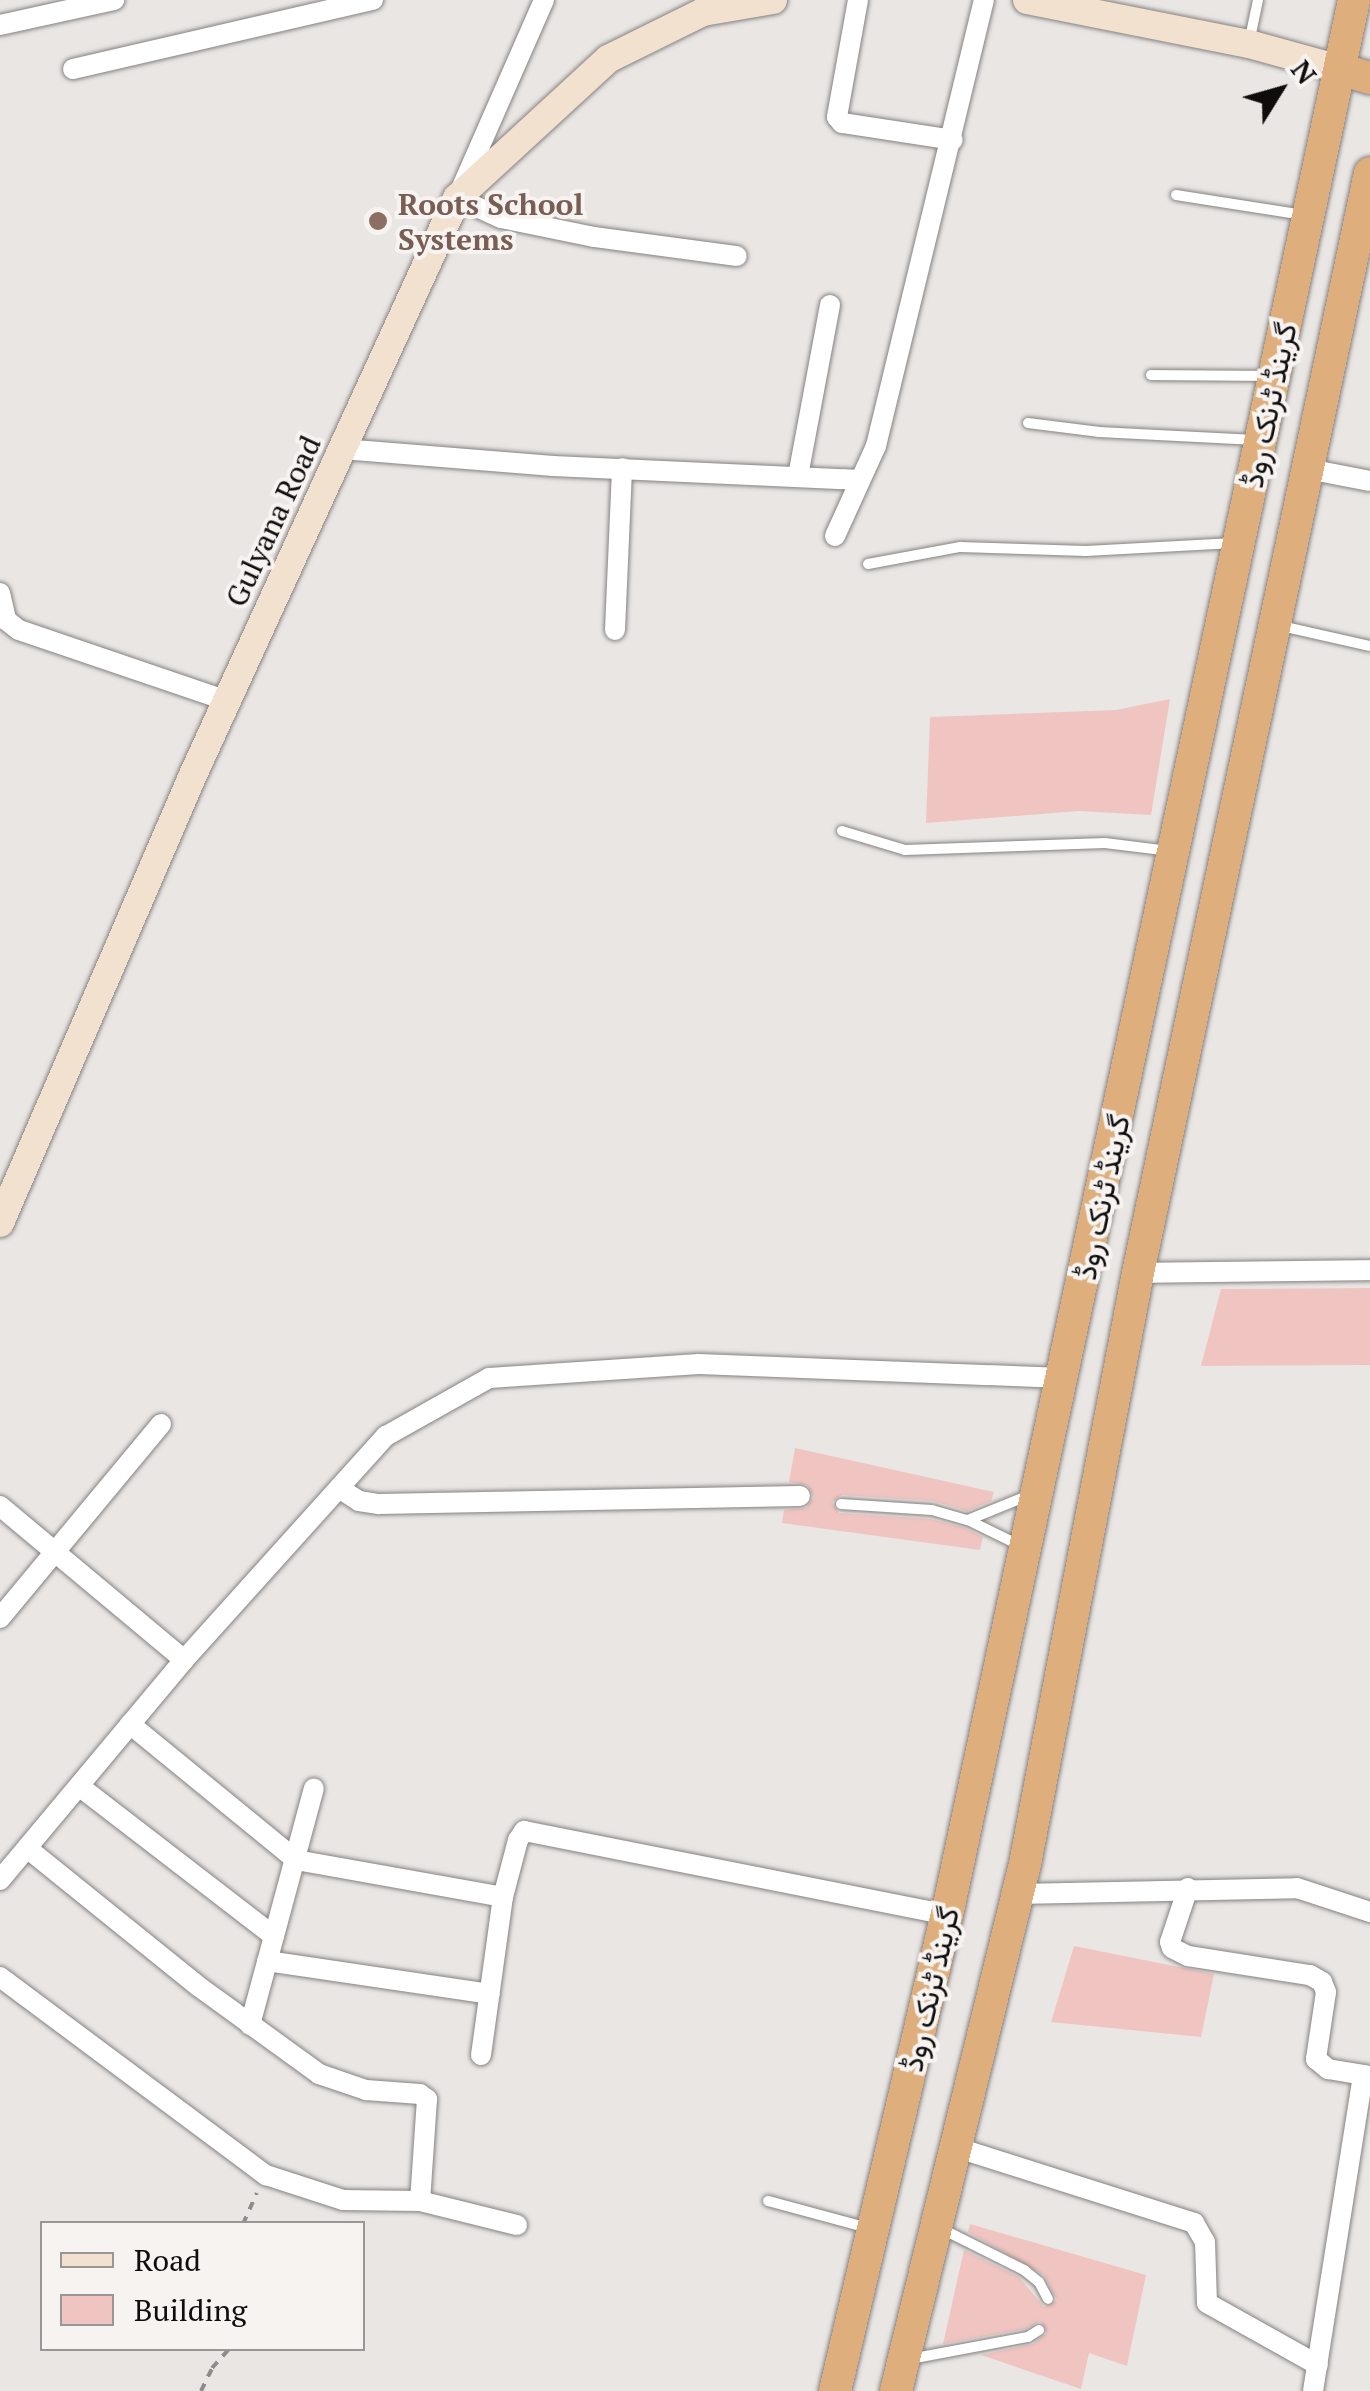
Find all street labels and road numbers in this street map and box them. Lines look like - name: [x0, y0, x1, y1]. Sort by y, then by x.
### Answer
- street label: گرینڈ ٹرنک روڈ: [1234, 319, 1304, 491]
- street label: Gulyana Road: [218, 430, 328, 612]
- street label: گرینڈ ٹرنک روڈ: [1067, 1111, 1137, 1283]
- street label: گرینڈ ٹرنک روڈ: [894, 1903, 966, 2075]

